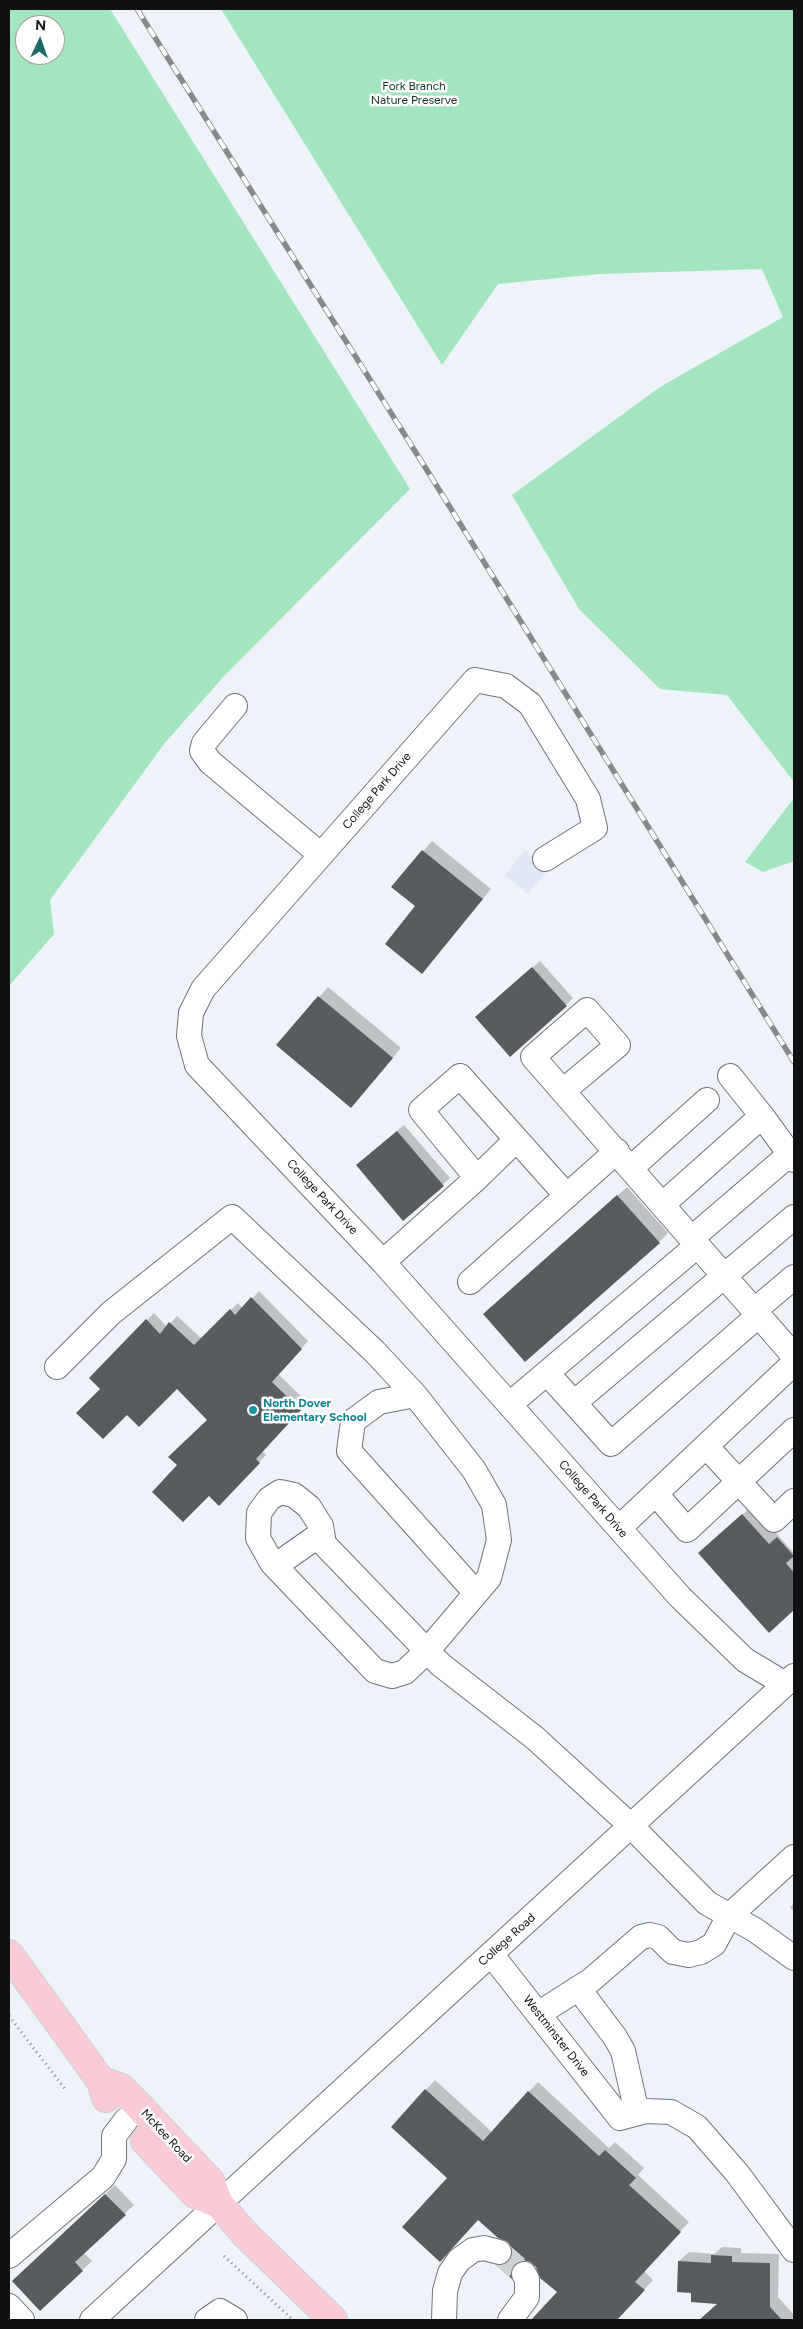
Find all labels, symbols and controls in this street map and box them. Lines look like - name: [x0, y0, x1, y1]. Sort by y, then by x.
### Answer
- north arrow: [15, 15, 65, 65]
- text: N: [35, 17, 47, 34]
- park label: Fork Branch Nature Preserve: [371, 79, 457, 107]
- street label: College Park Drive: [340, 749, 414, 833]
- street label: College Park Drive: [283, 1156, 361, 1238]
- place label: North Dover Elementary School: [263, 1396, 367, 1424]
- marker: North Dover Elementary School: [247, 1404, 259, 1416]
- street label: College Park Drive: [556, 1457, 630, 1541]
- street label: College Road: [476, 1911, 538, 1969]
- street label: Westminster Drive: [520, 1993, 592, 2079]
- street label: McKee Road: [138, 2106, 194, 2166]

